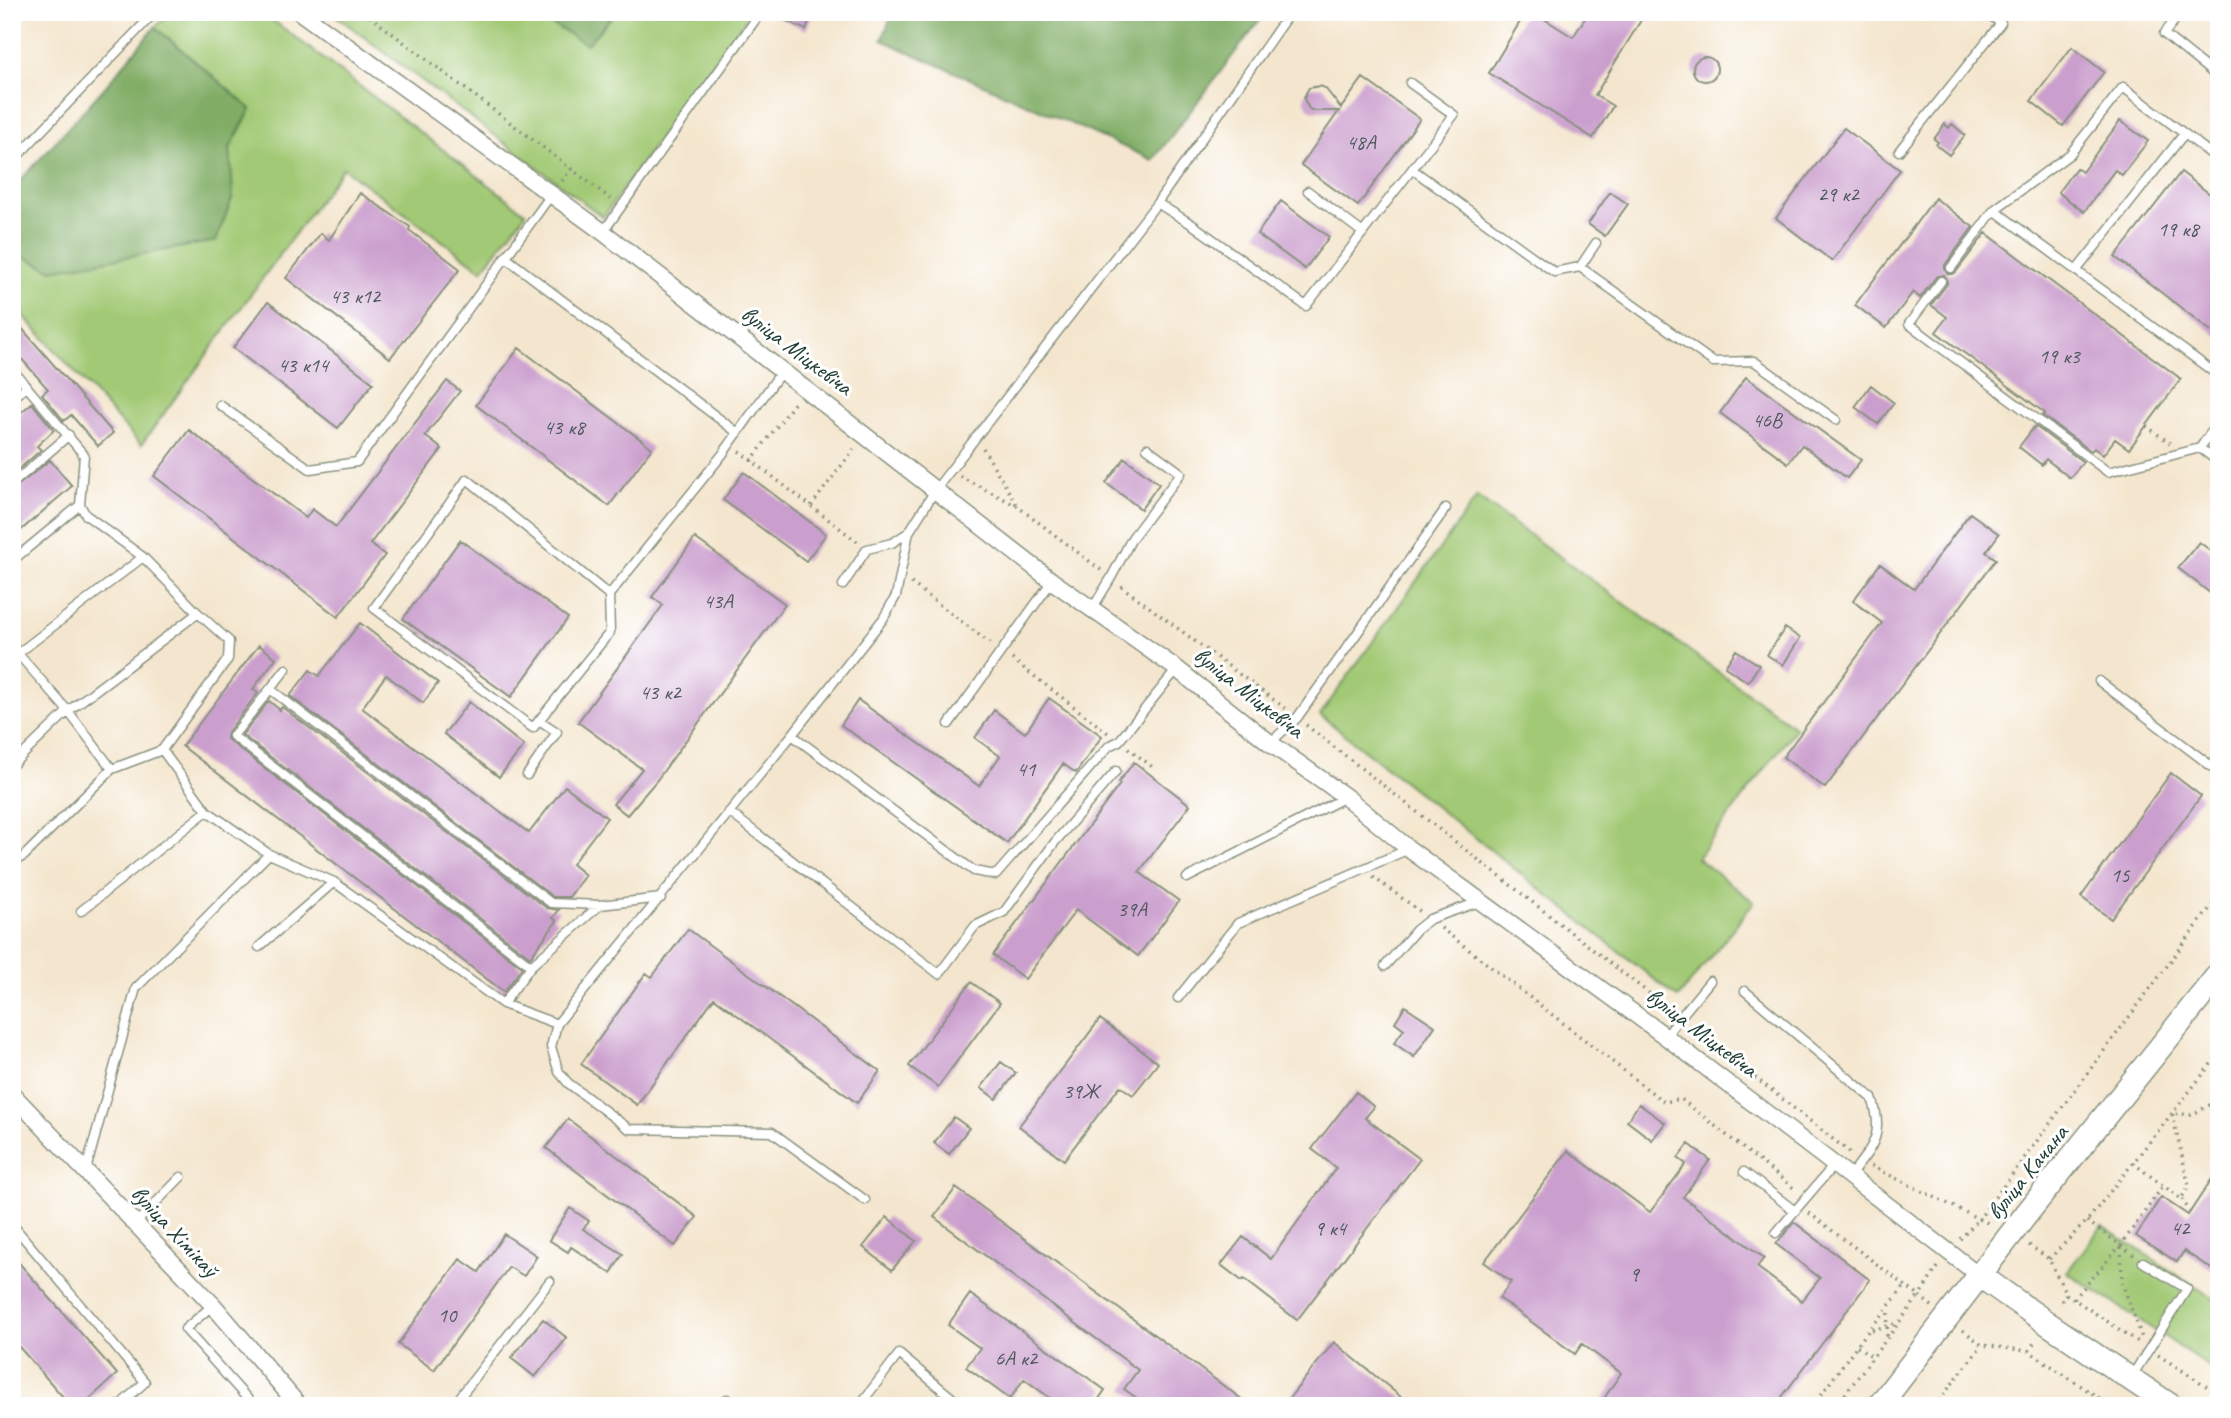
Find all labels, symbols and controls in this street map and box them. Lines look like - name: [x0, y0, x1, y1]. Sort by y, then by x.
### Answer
- house number: 48А: [1346, 129, 1377, 155]
- house number: 29 к2: [1817, 181, 1860, 207]
- house number: 19 к8: [2157, 216, 2201, 242]
- house number: 43 к12: [330, 283, 382, 309]
- street label: вуліца Міцкевіча: [735, 298, 860, 403]
- house number: 19 к3: [2038, 343, 2081, 369]
- house number: 43 к14: [278, 352, 331, 378]
- house number: 46В: [1752, 407, 1784, 433]
- house number: 43 к8: [543, 414, 587, 440]
- house number: 43А: [703, 588, 734, 614]
- street label: вуліца Міцкевіча: [1188, 640, 1311, 745]
- house number: 43 к2: [639, 679, 682, 705]
- house number: 41: [1017, 756, 1037, 782]
- house number: 15: [2111, 862, 2131, 888]
- house number: 39А: [1117, 896, 1148, 922]
- street label: вуліца Міцкевіча: [1640, 980, 1765, 1085]
- house number: 39Ж: [1063, 1078, 1102, 1104]
- street label: вуліца Качана: [1980, 1117, 2075, 1226]
- street label: вуліца Хімікаў: [125, 1179, 227, 1285]
- house number: 9 к4: [1314, 1215, 1348, 1241]
- house number: 42: [2171, 1215, 2191, 1241]
- house number: 9: [1629, 1261, 1640, 1287]
- house number: 10: [438, 1302, 458, 1328]
- house number: 6А к2: [995, 1345, 1039, 1371]

